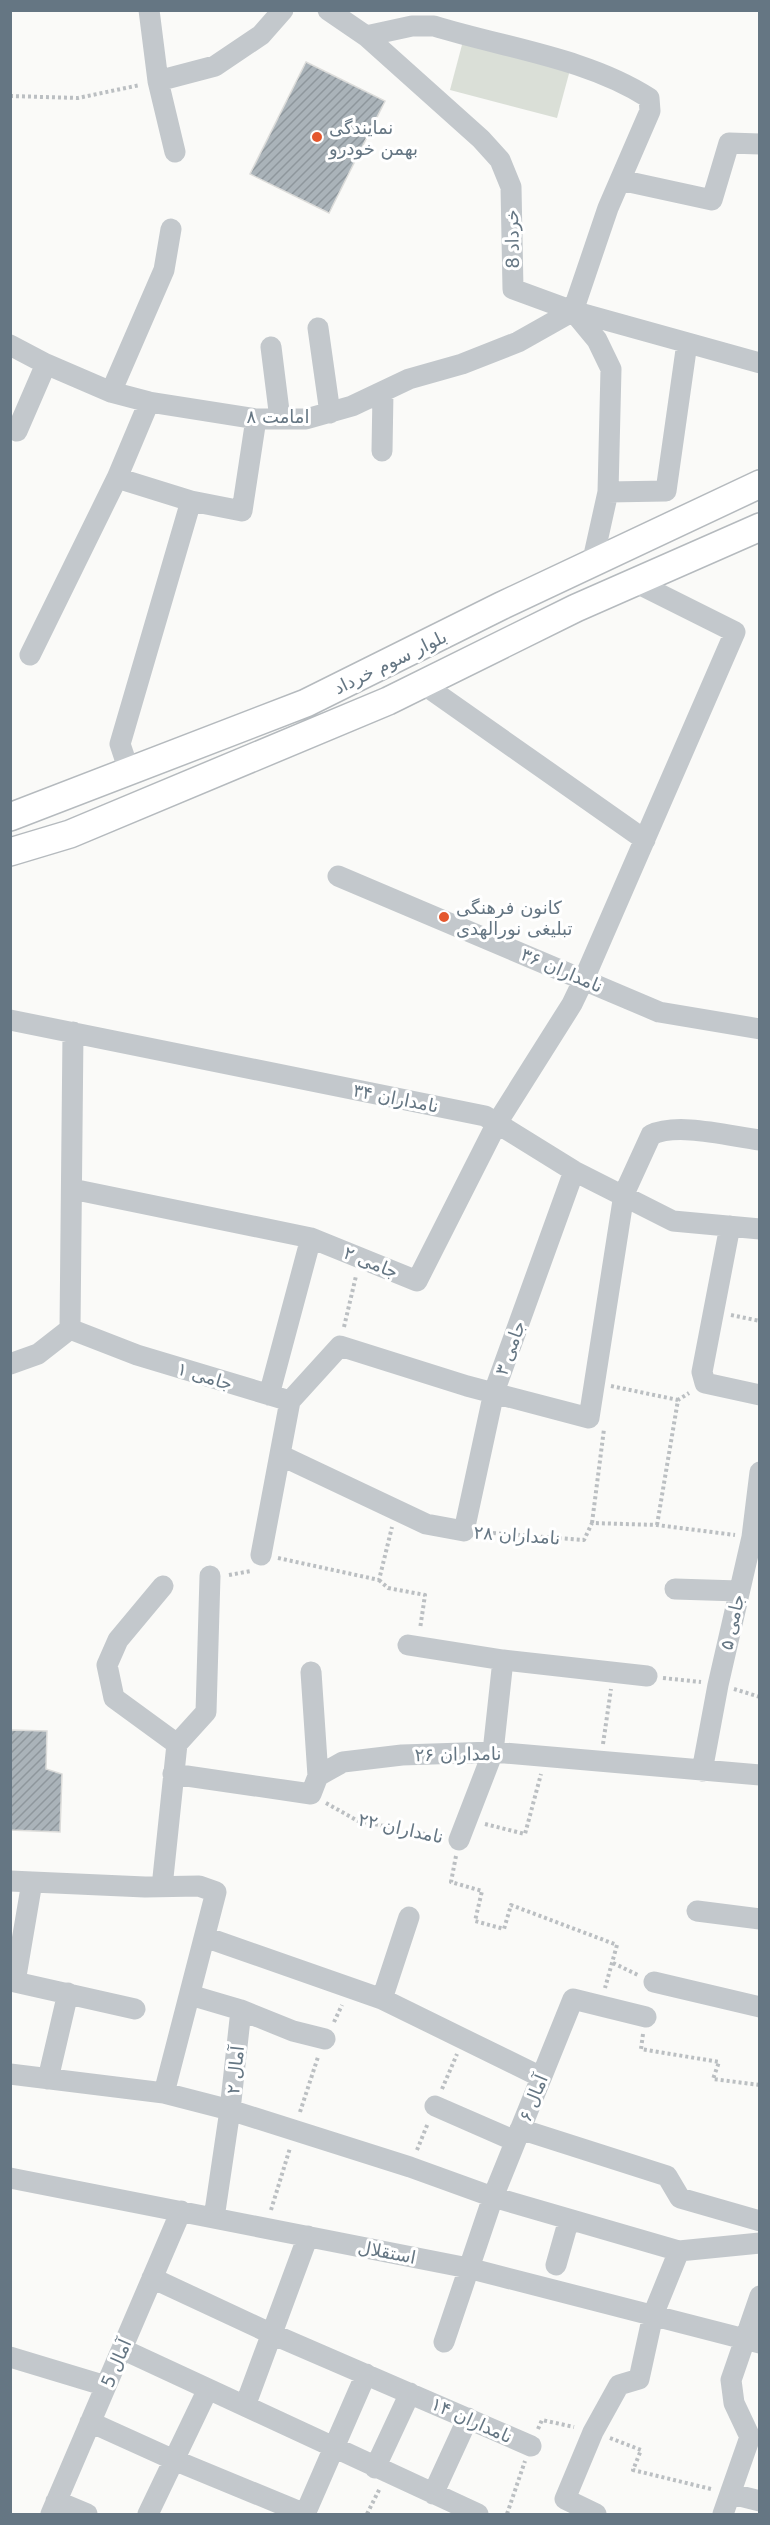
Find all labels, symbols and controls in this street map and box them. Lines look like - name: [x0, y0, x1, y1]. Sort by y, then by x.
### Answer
- place label: نمایندگی بهمن خودرو: [328, 117, 418, 160]
- marker: نمایندگی بهمن خودرو: [310, 130, 324, 144]
- street label: خرداد 8: [501, 209, 524, 269]
- street label: امامت ۸: [247, 406, 309, 427]
- street label: بلوار سوم خرداد: [330, 626, 450, 699]
- place label: کانون فرهنگی تبلیغی نورالهدی: [456, 897, 573, 940]
- marker: کانون فرهنگی تبلیغی نورالهدی: [437, 910, 451, 924]
- street label: نامداران ۳۶: [518, 943, 606, 997]
- street label: نامداران ۳۴: [352, 1079, 440, 1117]
- street label: جامی ۲: [341, 1242, 401, 1282]
- street label: جامی ۳: [490, 1318, 530, 1378]
- street label: جامی ۱: [175, 1358, 235, 1394]
- street label: نامداران ۲۸: [473, 1522, 561, 1548]
- street label: جامی ۵: [715, 1592, 749, 1652]
- street label: نامداران ۲۶: [415, 1743, 501, 1765]
- street label: نامداران ۲۲: [356, 1809, 446, 1847]
- street label: آمال ۲: [221, 2044, 248, 2095]
- street label: آمال ۶: [513, 2070, 552, 2124]
- street label: استقلال: [356, 2236, 418, 2268]
- street label: آمال 5: [96, 2334, 136, 2390]
- street label: نامداران ۱۴: [428, 2393, 516, 2447]

